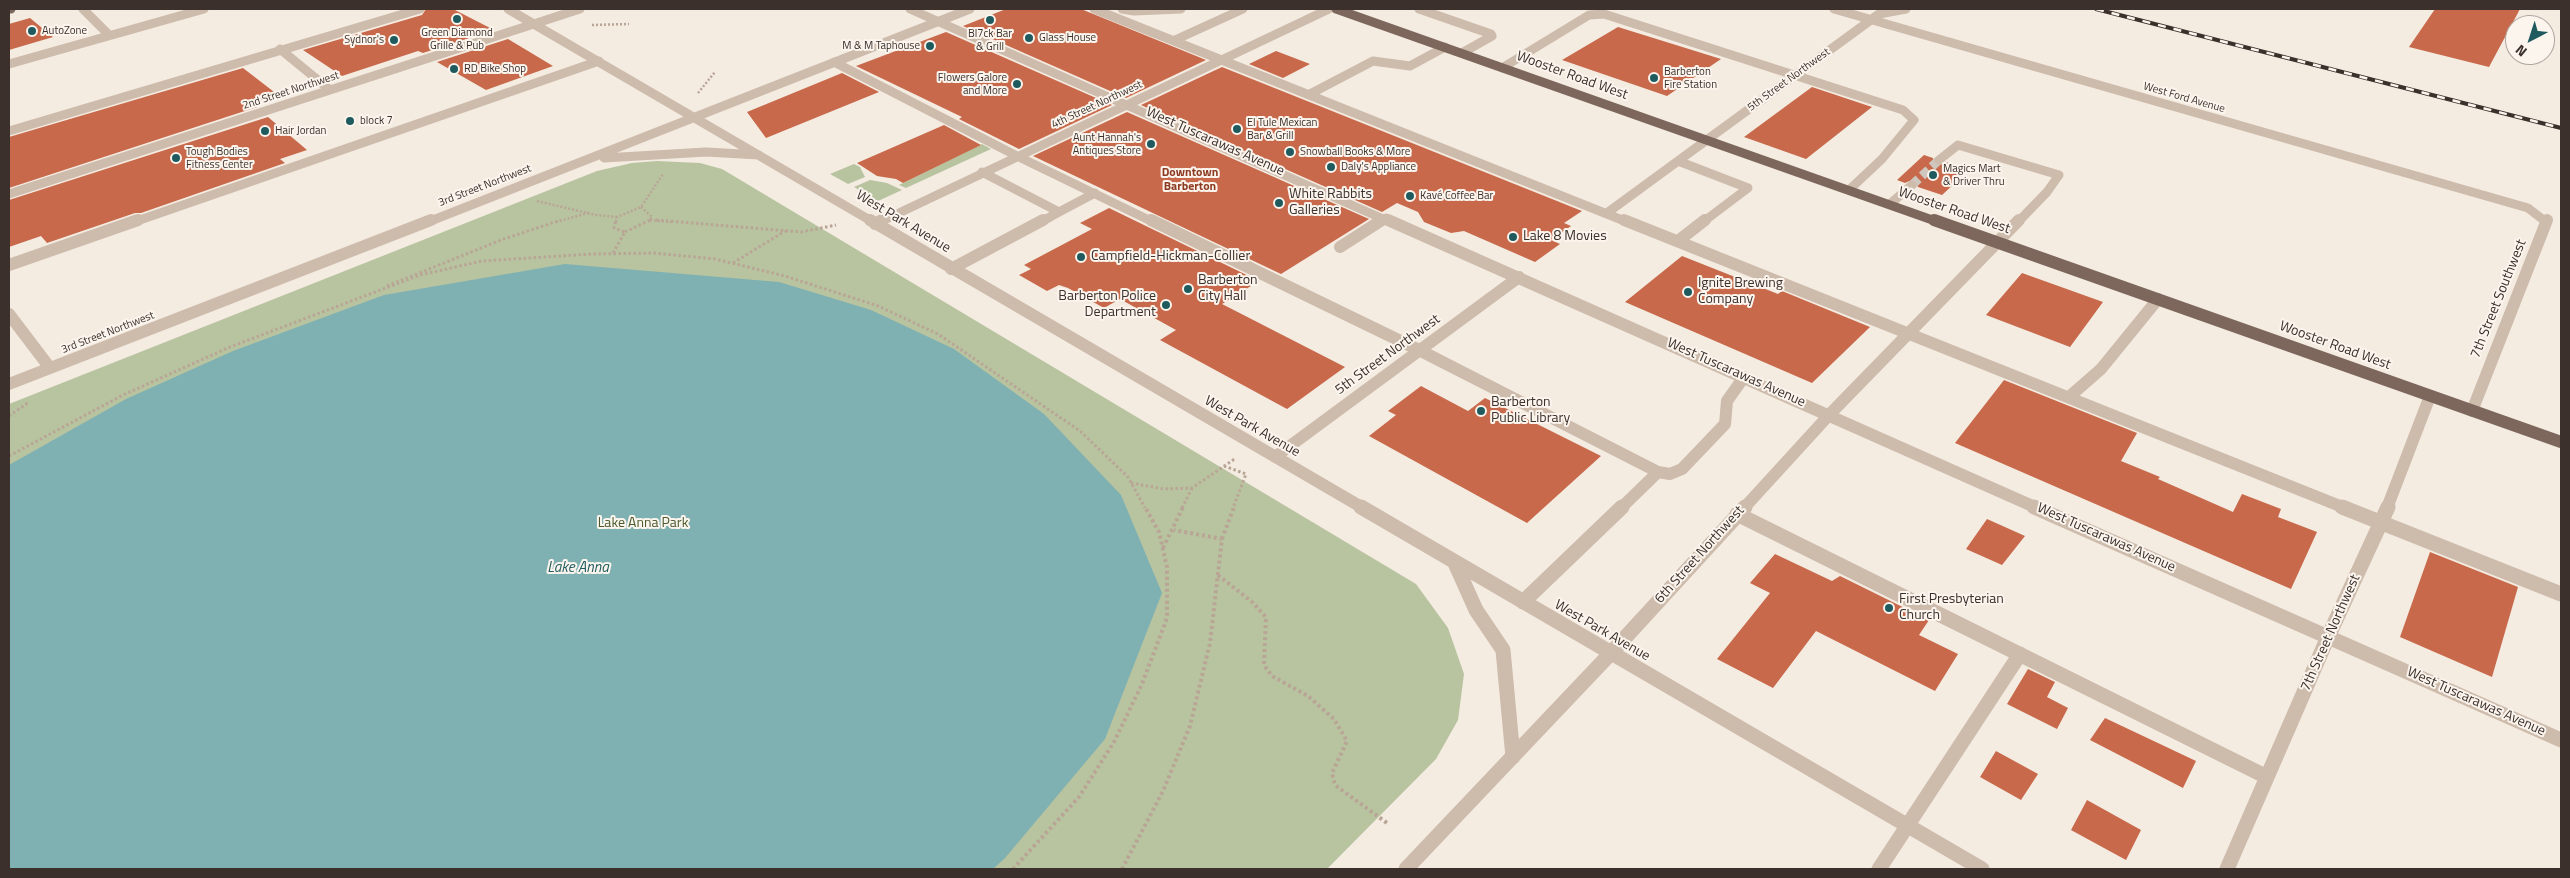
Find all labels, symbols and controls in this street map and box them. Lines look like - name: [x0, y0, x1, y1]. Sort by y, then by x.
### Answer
- marker: Green Diamond Grille & Pub: [451, 13, 463, 25]
- marker: Bl7ck Bar & Grill: [984, 14, 996, 26]
- north arrow: [2505, 15, 2555, 65]
- place label: AutoZone: [42, 24, 87, 38]
- marker: AutoZone: [26, 25, 38, 37]
- place label: Green Diamond Grille & Pub: [421, 26, 493, 52]
- place label: Bl7ck Bar & Grill: [968, 27, 1012, 53]
- place label: Glass House: [1039, 31, 1096, 45]
- marker: Glass House: [1023, 32, 1035, 44]
- place label: Sydnor's: [344, 33, 384, 47]
- marker: Sydnor's: [388, 34, 400, 46]
- place label: M & M Taphouse: [842, 39, 920, 53]
- marker: M & M Taphouse: [924, 40, 936, 52]
- text: N: [2510, 40, 2531, 62]
- street label: 5th Street Northwest: [1745, 46, 1833, 114]
- street label: Wooster Road West: [1514, 48, 1630, 104]
- place label: RD Bike Shop: [464, 62, 526, 76]
- marker: RD Bike Shop: [448, 63, 460, 75]
- place label: Barberton Fire Station: [1664, 65, 1717, 91]
- street label: 2nd Street Northwest: [241, 69, 341, 113]
- place label: Flowers Galore and More: [938, 71, 1007, 97]
- marker: Barberton Fire Station: [1648, 72, 1660, 84]
- marker: Flowers Galore and More: [1011, 78, 1023, 90]
- street label: 4th Street Northwest: [1049, 78, 1145, 132]
- street label: West Ford Avenue: [2142, 80, 2226, 116]
- street label: West Tuscarawas Avenue: [1143, 104, 1287, 180]
- place label: block 7: [360, 114, 393, 128]
- marker: block 7: [344, 115, 356, 127]
- place label: El Tule Mexican Bar & Grill: [1247, 116, 1318, 142]
- marker: El Tule Mexican Bar & Grill: [1231, 123, 1243, 135]
- place label: Hair Jordan: [275, 124, 326, 138]
- marker: Hair Jordan: [259, 125, 271, 137]
- place label: Aunt Hannah's Antiques Store: [1073, 131, 1141, 157]
- marker: Aunt Hannah's Antiques Store: [1145, 138, 1157, 150]
- place label: Tough Bodies Fitness Center: [186, 145, 253, 171]
- place label: Snowball Books & More: [1300, 145, 1410, 159]
- marker: Snowball Books & More: [1284, 146, 1296, 158]
- marker: Tough Bodies Fitness Center: [170, 152, 182, 164]
- place label: Daly's Appliance: [1341, 160, 1416, 174]
- marker: Daly's Appliance: [1325, 161, 1337, 173]
- street label: 3rd Street Northwest: [437, 162, 533, 210]
- place label: Magics Mart & Driver Thru: [1943, 162, 2005, 188]
- district label: Downtown Barberton: [1162, 166, 1218, 194]
- marker: Magics Mart & Driver Thru: [1927, 169, 1939, 181]
- street label: Wooster Road West: [1896, 184, 2012, 238]
- street label: West Park Avenue: [853, 187, 953, 257]
- place label: White Rabbits Galleries: [1289, 187, 1372, 220]
- place label: Kavé Coffee Bar: [1420, 189, 1493, 203]
- marker: Kavé Coffee Bar: [1404, 190, 1416, 202]
- marker: White Rabbits Galleries: [1273, 197, 1285, 209]
- place label: Lake 8 Movies: [1523, 229, 1607, 245]
- marker: Lake 8 Movies: [1507, 231, 1519, 243]
- street label: 7th Street Southwest: [2468, 237, 2530, 361]
- place label: Campfield-Hickman-Collier: [1091, 249, 1250, 265]
- marker: Campfield-Hickman-Collier: [1075, 251, 1087, 263]
- place label: Barberton City Hall: [1198, 273, 1258, 306]
- place label: Ignite Brewing Company: [1698, 276, 1783, 308]
- marker: Barberton City Hall: [1182, 283, 1194, 295]
- marker: Ignite Brewing Company: [1682, 286, 1694, 298]
- place label: Barberton Police Department: [1058, 289, 1156, 322]
- marker: Barberton Police Department: [1160, 299, 1172, 311]
- street label: 3rd Street Northwest: [60, 309, 156, 357]
- street label: 5th Street Northwest: [1332, 311, 1444, 399]
- street label: Wooster Road West: [2277, 318, 2393, 374]
- street label: West Tuscarawas Avenue: [1664, 335, 1808, 411]
- street label: West Park Avenue: [1201, 393, 1303, 461]
- place label: Barberton Public Library: [1491, 395, 1570, 428]
- marker: Barberton Public Library: [1475, 405, 1487, 417]
- street label: West Tuscarawas Avenue: [2034, 500, 2178, 576]
- street label: 6th Street Northwest: [1652, 503, 1748, 607]
- park label: Lake Anna Park: [598, 516, 688, 532]
- water label: Lake Anna: [547, 559, 609, 577]
- street label: 7th Street Northwest: [2298, 572, 2364, 694]
- place label: First Presbyterian Church: [1899, 592, 2004, 624]
- street label: West Park Avenue: [1551, 597, 1653, 665]
- marker: First Presbyterian Church: [1883, 602, 1895, 614]
- street label: West Tuscarawas Avenue: [2404, 664, 2548, 740]

